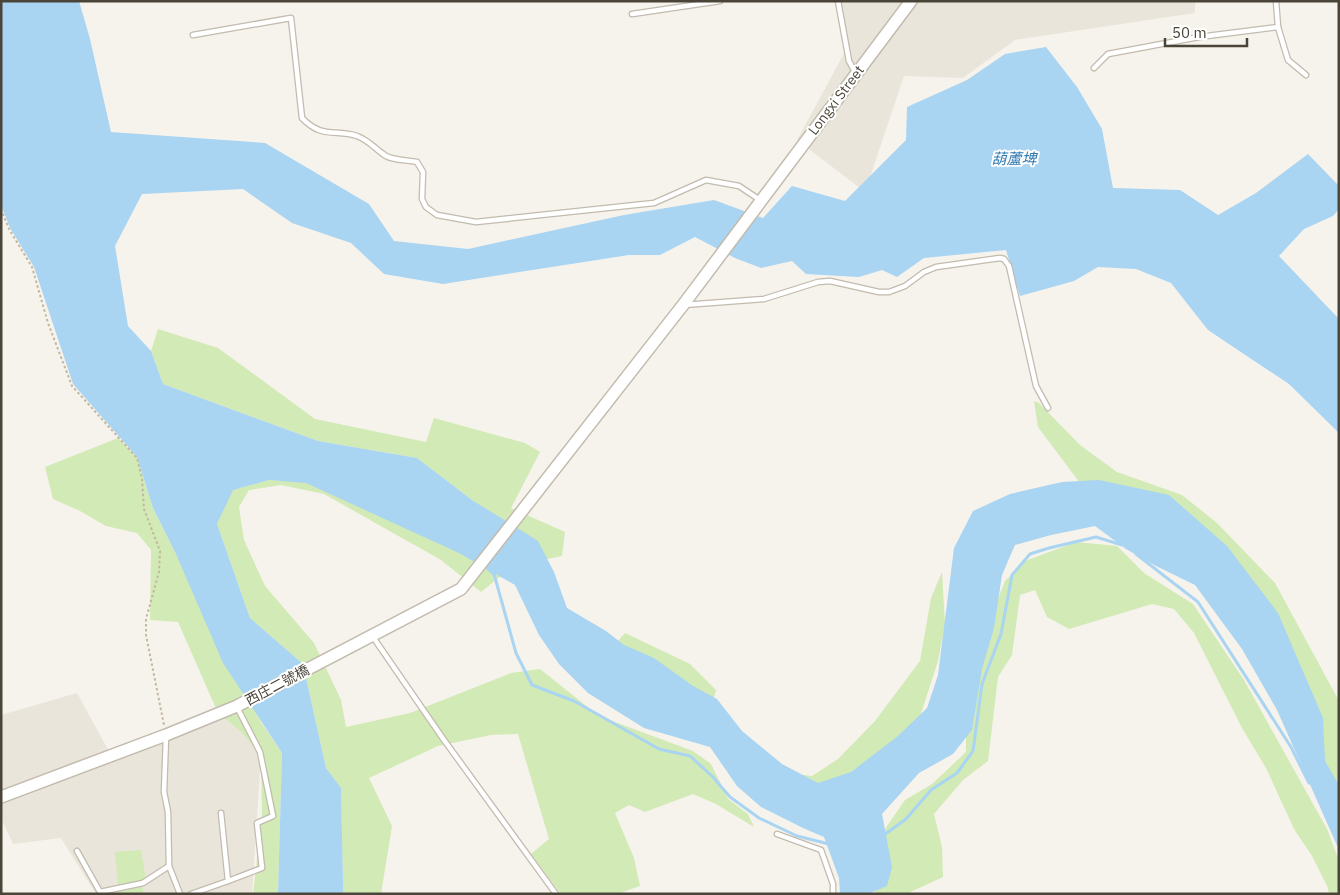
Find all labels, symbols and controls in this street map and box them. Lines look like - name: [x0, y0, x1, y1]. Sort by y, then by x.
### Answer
- scale bar: [1165, 15, 1248, 47]
- text: 50 m: [1172, 23, 1207, 42]
- street label: Longxi Street: [804, 62, 868, 138]
- water label: 葫蘆埤: [991, 149, 1038, 168]
- street label: 西庄二號橋: [242, 661, 312, 709]

